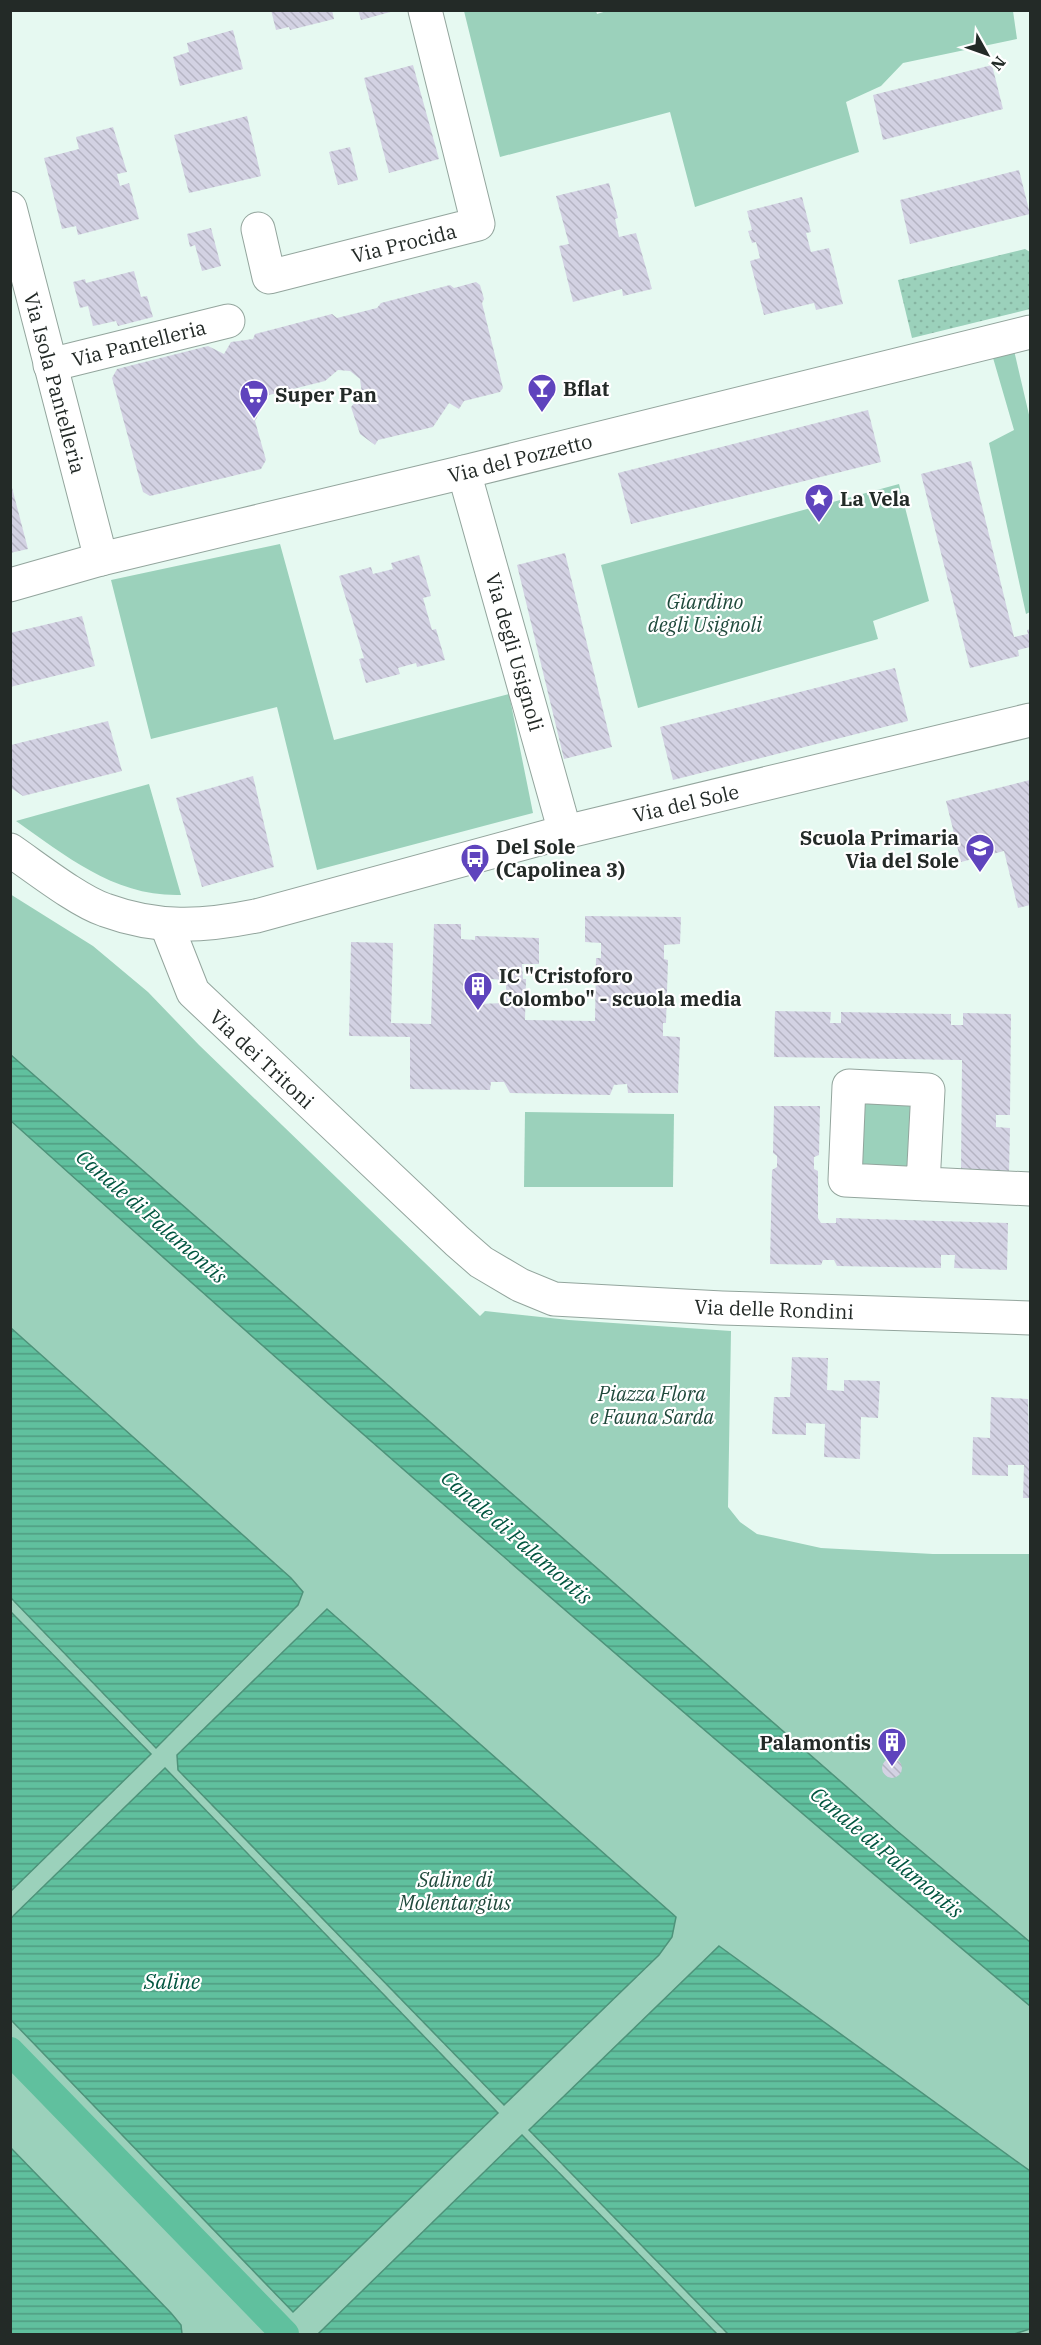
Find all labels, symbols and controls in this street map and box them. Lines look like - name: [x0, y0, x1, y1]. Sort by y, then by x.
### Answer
- north arrow: [957, 24, 1017, 84]
- text: N: [987, 52, 1010, 75]
- street label: Via Procida: [349, 217, 459, 269]
- street label: Via Isola Pantelleria: [18, 289, 92, 477]
- street label: Via Pantelleria: [69, 313, 209, 373]
- bar icon: Bflat: [526, 372, 558, 414]
- place label: Bflat: [563, 375, 610, 402]
- supermarket icon: Super Pan: [238, 378, 270, 420]
- place label: Super Pan: [275, 381, 377, 408]
- street label: Via del Pozzetto: [445, 427, 595, 489]
- place icon: La Vela: [803, 482, 835, 524]
- place label: La Vela: [840, 485, 910, 512]
- street label: Via degli Usignoli: [480, 570, 550, 734]
- park label: Giardino degli Usignoli: [648, 588, 762, 638]
- street label: Via del Sole: [630, 778, 742, 828]
- place label: Scuola Primaria Via del Sole: [800, 824, 959, 874]
- school or university icon: Scuola Primaria Via del Sole: [964, 832, 996, 874]
- place label: Del Sole (Capolinea 3): [496, 833, 625, 883]
- bus stop icon: Del Sole (Capolinea 3): [459, 842, 491, 884]
- place label: IC "Cristoforo Colombo" - scuola media: [499, 962, 742, 1012]
- building icon: IC "Cristoforo Colombo" - scuola media: [462, 970, 494, 1012]
- street label: Via dei Tritoni: [204, 1003, 320, 1115]
- water label: Canale di Palamontis: [71, 1143, 234, 1289]
- street label: Via delle Rondini: [694, 1293, 854, 1325]
- park label: Piazza Flora e Fauna Sarda: [590, 1380, 714, 1430]
- water label: Canale di Palamontis: [436, 1464, 599, 1610]
- building icon: Palamontis: [876, 1726, 908, 1768]
- place label: Palamontis: [760, 1729, 871, 1756]
- water label: Canale di Palamontis: [805, 1780, 969, 1924]
- park label: Saline di Molentargius: [398, 1866, 512, 1916]
- water label: Saline: [143, 1967, 201, 1995]

